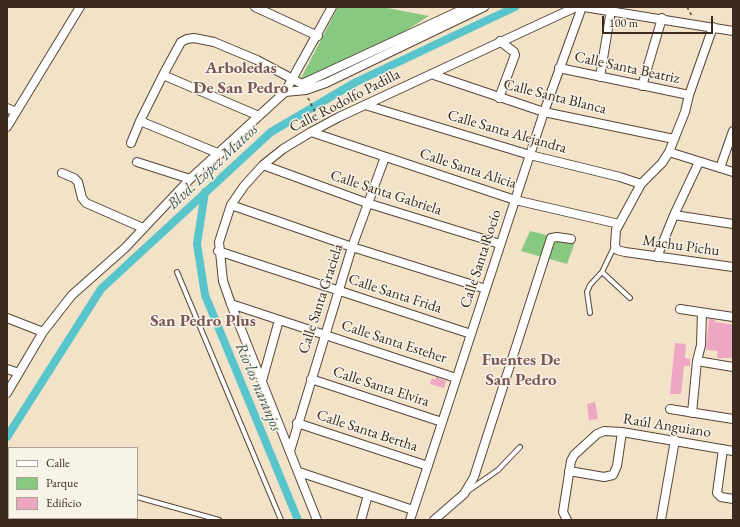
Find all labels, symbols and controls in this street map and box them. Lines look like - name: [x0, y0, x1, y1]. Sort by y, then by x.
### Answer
- scale bar: [604, 8, 715, 34]
- text: 100 m: [609, 15, 638, 31]
- street label: Calle Santa Beatriz: [573, 48, 681, 88]
- district label: Arboledas De San Pedro: [193, 58, 289, 98]
- street label: Calle Rodolfo Padilla: [287, 65, 403, 137]
- street label: Calle Santa Blanca: [502, 76, 608, 118]
- street label: Calle Santa Alejandra: [445, 106, 569, 158]
- water label: Blvd. López Mateos: [164, 120, 262, 214]
- street label: Calle Santa Alicia: [417, 145, 519, 193]
- street label: Calle Santa Gabriela: [328, 167, 444, 219]
- street label: Calle Santa Rocío: [457, 207, 505, 311]
- street label: Machu Pichu: [641, 232, 721, 260]
- street label: Calle Santa Graciela: [295, 242, 347, 356]
- street label: Calle Santa Frida: [346, 270, 444, 318]
- district label: San Pedro Plus: [150, 311, 256, 331]
- street label: Calle Santa Esteher: [339, 316, 449, 368]
- water label: Rio los naranjos: [231, 340, 285, 434]
- district label: Fuentes De San Pedro: [482, 350, 560, 390]
- street label: Calle Santa Elvira: [330, 363, 432, 411]
- street label: Calle Santa Bertha: [314, 406, 420, 456]
- street label: Raúl Anguiano: [622, 410, 712, 442]
- legend: [8, 447, 138, 519]
- text: Calle: [46, 455, 70, 471]
- text: Parque: [46, 475, 78, 491]
- text: Edificio: [46, 495, 81, 511]

